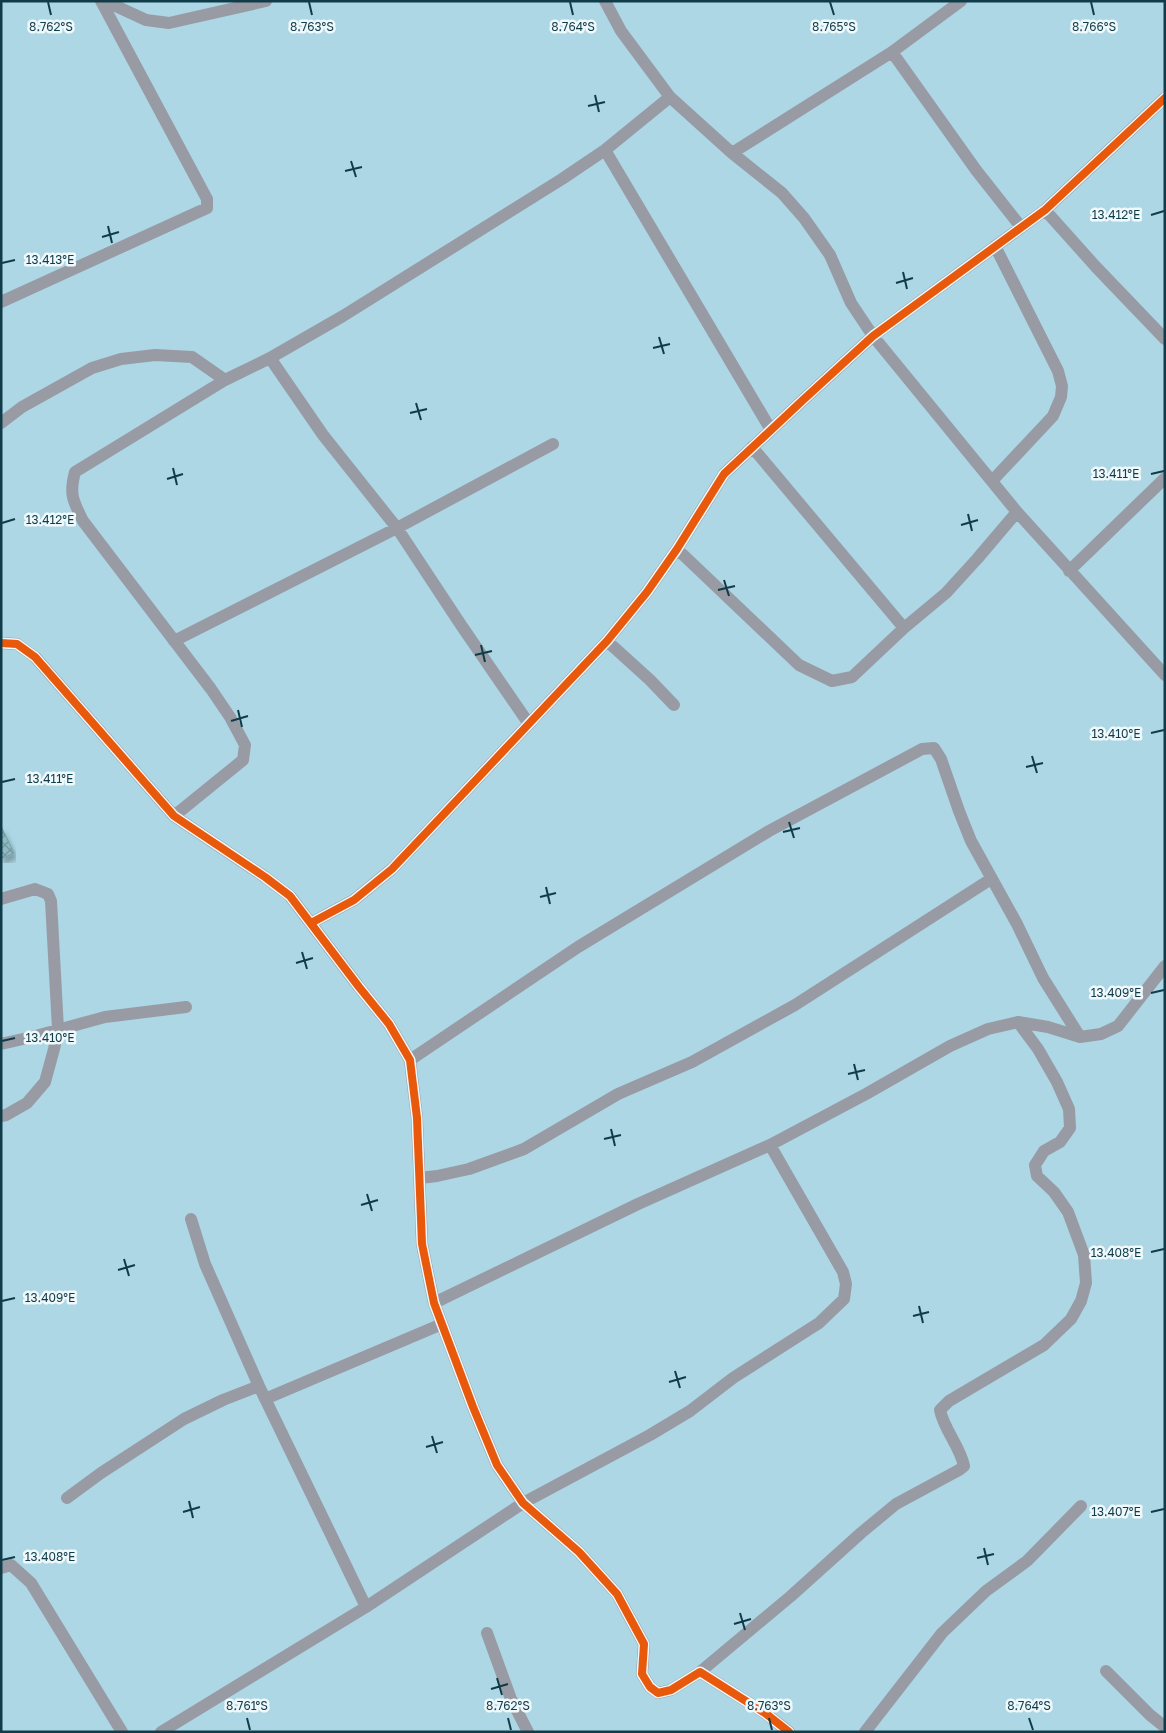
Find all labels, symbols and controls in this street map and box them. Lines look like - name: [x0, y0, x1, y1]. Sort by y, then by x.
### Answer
- text: 8.762°S: [29, 19, 73, 34]
- text: 8.763°S: [290, 19, 334, 34]
- text: 8.764°S: [551, 19, 595, 34]
- text: 8.765°S: [812, 19, 856, 34]
- text: 8.766°S: [1072, 19, 1116, 34]
- text: 13.412°E: [1092, 207, 1140, 222]
- text: 13.413°E: [26, 252, 74, 267]
- text: 13.411°E: [1093, 466, 1139, 481]
- text: 13.412°E: [26, 512, 74, 527]
- text: 13.410°E: [1091, 726, 1141, 741]
- text: 13.411°E: [27, 771, 73, 786]
- text: 13.409°E: [1091, 985, 1141, 1000]
- text: 13.410°E: [25, 1030, 75, 1045]
- text: 13.408°E: [1091, 1245, 1141, 1260]
- text: 13.409°E: [25, 1290, 75, 1305]
- text: 13.407°E: [1091, 1504, 1141, 1519]
- text: 13.408°E: [25, 1549, 75, 1564]
- text: 8.761°S: [226, 1698, 268, 1713]
- text: 8.762°S: [486, 1698, 530, 1713]
- text: 8.763°S: [747, 1698, 791, 1713]
- text: 8.764°S: [1007, 1698, 1051, 1713]

